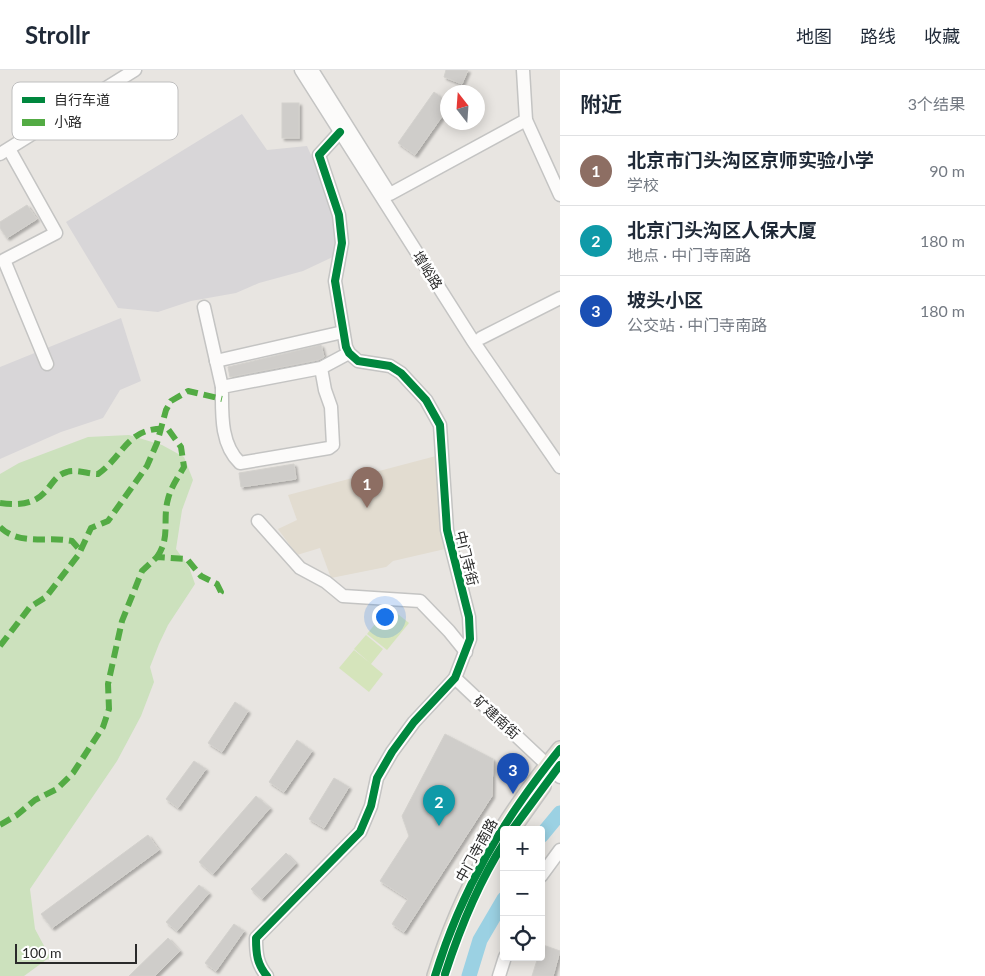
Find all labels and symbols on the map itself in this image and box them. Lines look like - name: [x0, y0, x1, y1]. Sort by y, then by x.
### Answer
- legend: [12, 82, 178, 140]
- north arrow: [440, 85, 485, 130]
- text: 自行车道: [54, 91, 110, 108]
- text: 小路: [54, 113, 82, 130]
- street label: 增峪路: [410, 248, 446, 292]
- pin: 1: [351, 467, 383, 508]
- street label: 中门寺街: [452, 529, 482, 587]
- your location: [372, 604, 398, 630]
- street label: 矿建南街: [471, 692, 523, 742]
- pin: 3: [497, 753, 529, 794]
- pin: 2: [423, 785, 455, 826]
- street label: 中门寺南路: [452, 815, 500, 885]
- scale bar: [15, 941, 138, 964]

